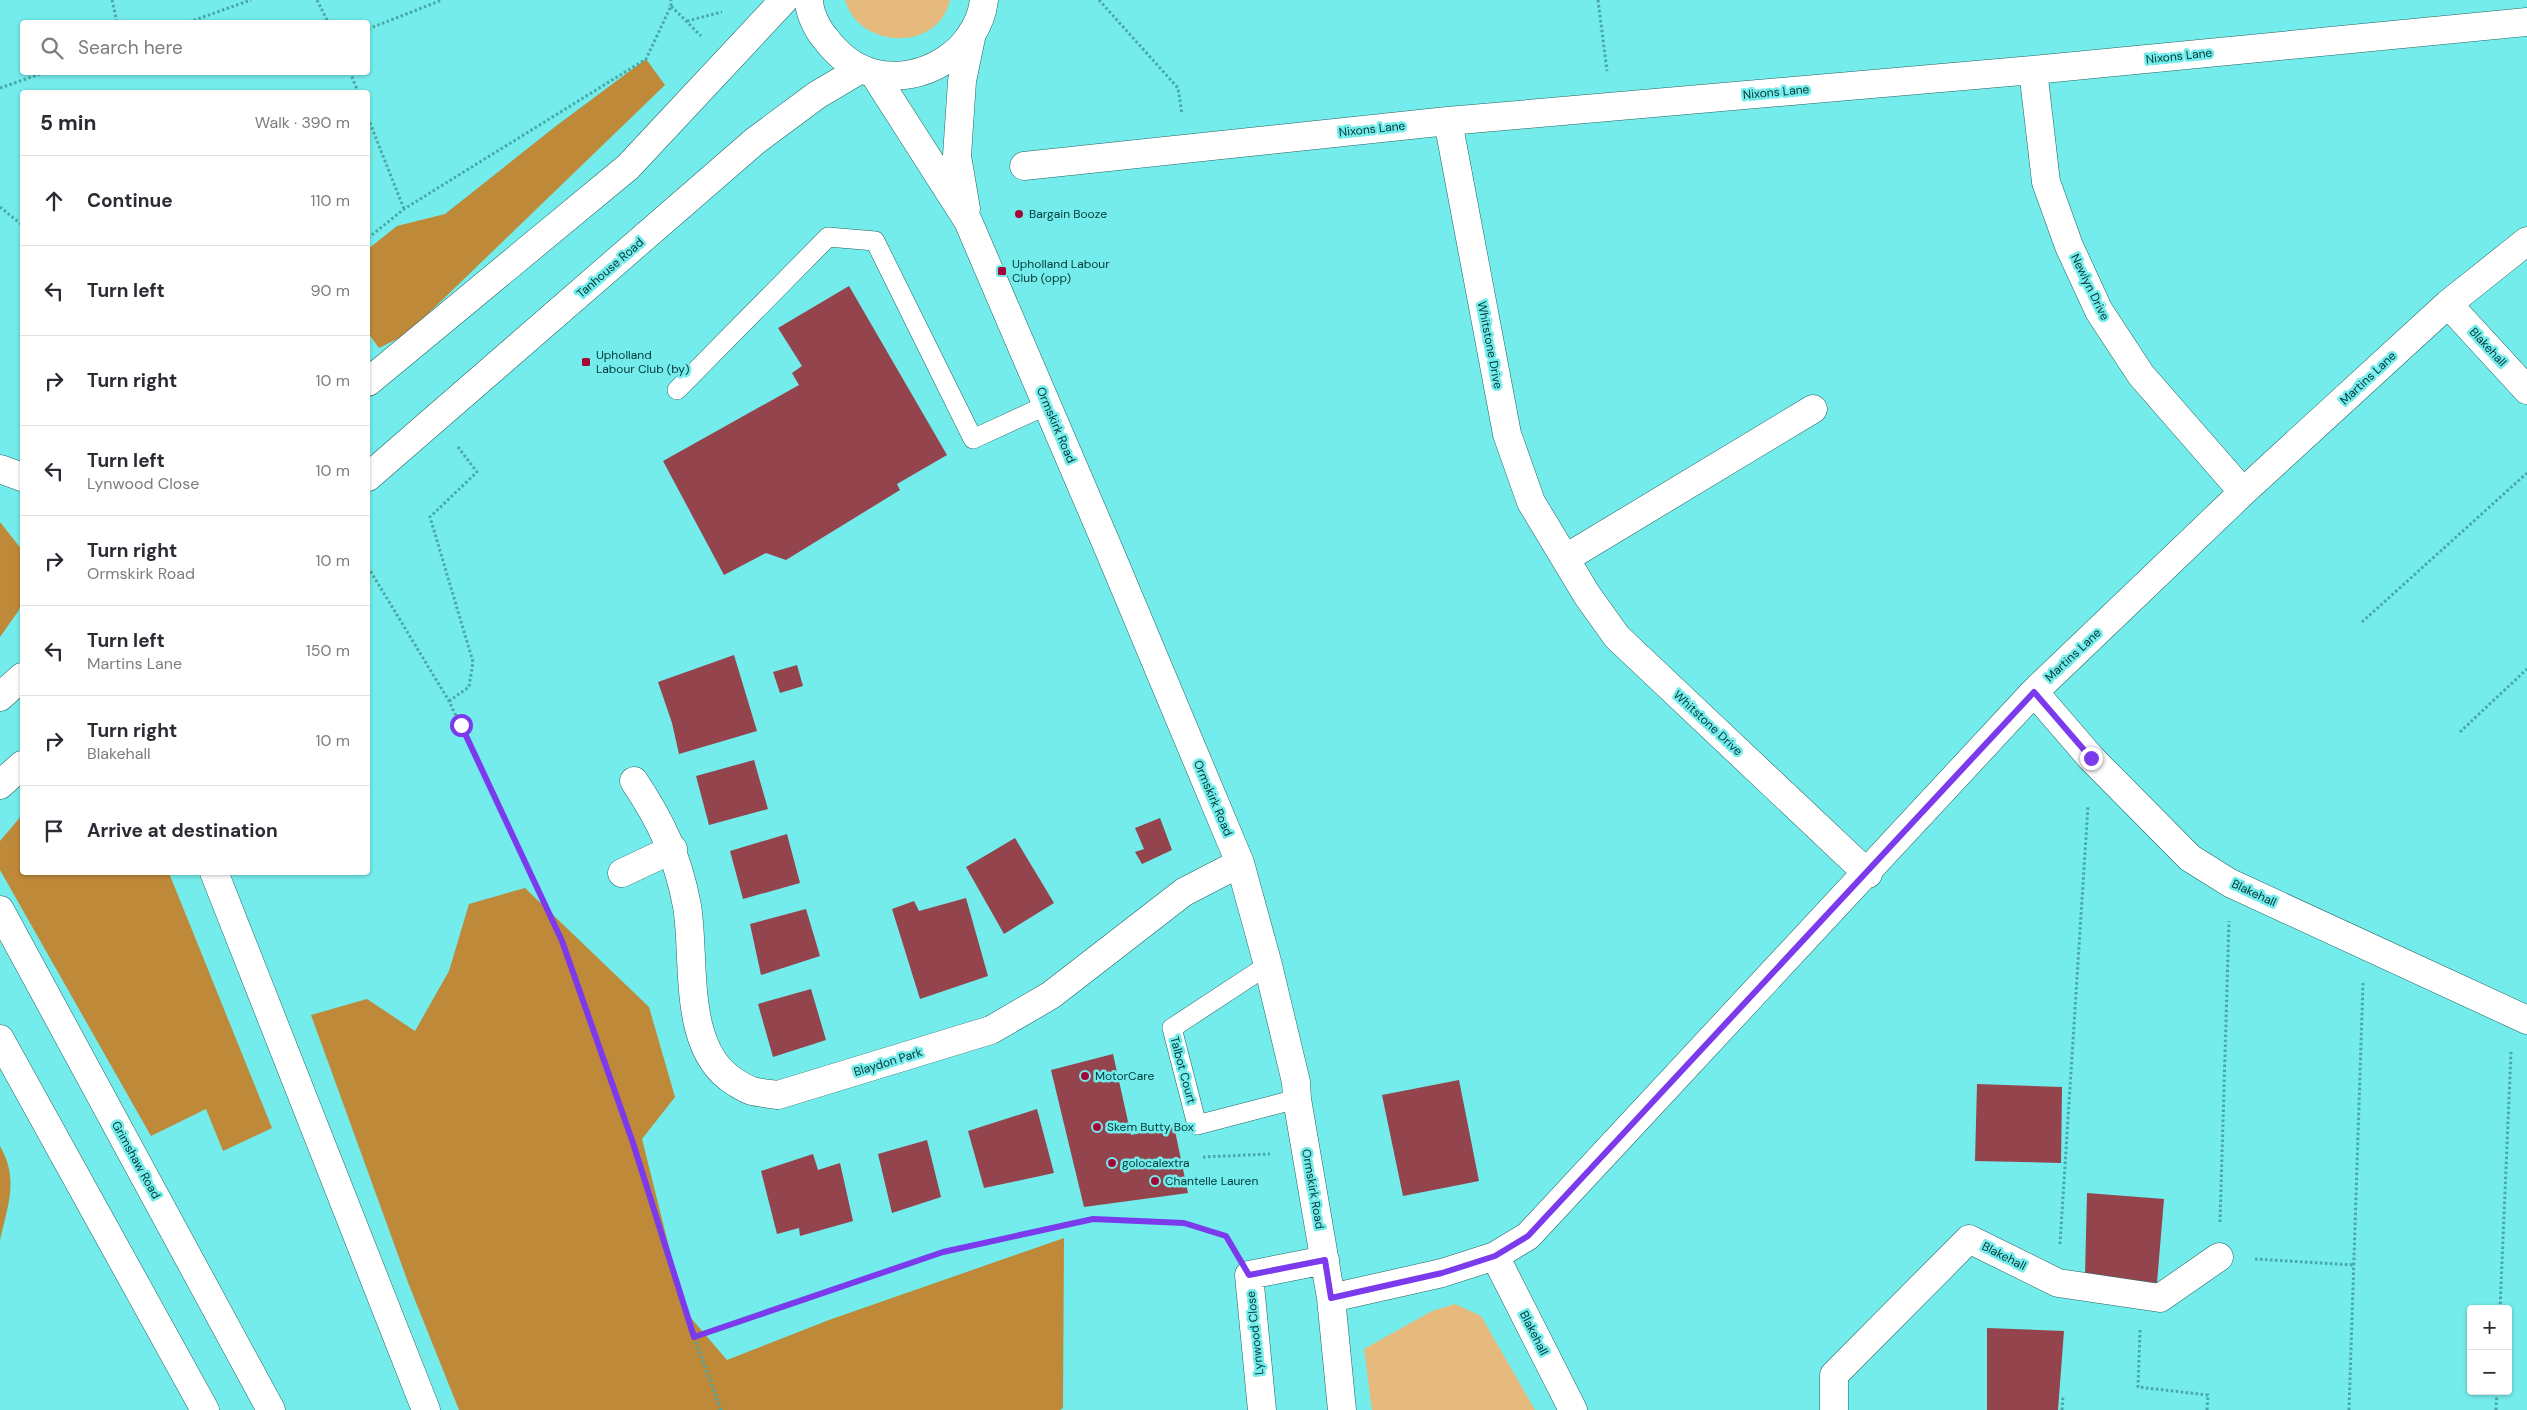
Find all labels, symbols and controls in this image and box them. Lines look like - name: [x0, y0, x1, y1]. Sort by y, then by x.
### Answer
- search box: [20, 20, 370, 75]
- icon: search: [38, 34, 66, 62]
- text: Search here: [78, 35, 183, 60]
- street label: Nixons Lane: [2145, 45, 2213, 67]
- street label: Nixons Lane: [1742, 81, 1810, 103]
- text: 5 min: [40, 109, 96, 137]
- text: Walk · 390 m: [255, 112, 350, 133]
- street label: Nixons Lane: [1338, 118, 1406, 140]
- icon: ahead: [40, 187, 68, 215]
- text: Continue: [87, 188, 173, 213]
- text: 110 m: [311, 190, 350, 211]
- place label: Bargain Booze: [1029, 206, 1107, 222]
- marker: Bargain Booze: [1013, 208, 1025, 220]
- street label: Tanhouse Road: [573, 234, 647, 302]
- street label: Newlyn Drive: [2067, 251, 2113, 323]
- place label: Upholland Labour Club (opp): [1012, 256, 1110, 286]
- marker: Upholland Labour Club (opp): [996, 265, 1008, 277]
- icon: left: [40, 277, 68, 305]
- text: Turn left: [87, 278, 165, 303]
- text: 90 m: [310, 280, 350, 301]
- street label: Whitstone Drive: [1474, 300, 1506, 390]
- street label: Blakehall: [2466, 324, 2510, 370]
- place label: Upholland Labour Club (by): [596, 347, 690, 377]
- street label: Martins Lane: [2336, 348, 2400, 408]
- marker: Upholland Labour Club (by): [580, 356, 592, 368]
- icon: right: [40, 367, 68, 395]
- text: Turn right: [87, 368, 177, 393]
- text: 10 m: [316, 370, 350, 391]
- street label: Ormskirk Road: [1033, 385, 1079, 465]
- text: Turn left: [87, 448, 165, 473]
- icon: left: [40, 457, 68, 485]
- text: 10 m: [316, 460, 350, 481]
- text: Lynwood Close: [87, 473, 199, 494]
- text: Turn right: [87, 538, 177, 563]
- icon: right: [40, 547, 68, 575]
- text: 10 m: [316, 550, 350, 571]
- text: Ormskirk Road: [87, 563, 195, 584]
- street label: Martins Lane: [2041, 625, 2105, 685]
- text: Turn left: [87, 628, 165, 653]
- icon: left: [40, 637, 68, 665]
- text: 150 m: [306, 640, 350, 661]
- text: Martins Lane: [87, 653, 182, 674]
- street label: Whitstone Drive: [1670, 687, 1746, 759]
- route start: [450, 714, 473, 737]
- text: Turn right: [87, 718, 177, 743]
- icon: right: [40, 727, 68, 755]
- text: 10 m: [316, 730, 350, 751]
- text: Blakehall: [87, 743, 151, 764]
- route end: [2080, 747, 2103, 770]
- street label: Ormskirk Road: [1190, 758, 1236, 838]
- icon: arrive: [40, 817, 68, 845]
- text: Arrive at destination: [87, 818, 278, 843]
- street label: Blakehall: [2229, 876, 2279, 910]
- street label: Talbot Court: [1166, 1035, 1200, 1106]
- street label: Blaydon Park: [852, 1044, 924, 1080]
- place label: MotorCare: [1095, 1068, 1154, 1084]
- marker: MotorCare: [1079, 1070, 1091, 1082]
- street label: Grimshaw Road: [108, 1118, 164, 1202]
- place label: Skem Butty Box: [1107, 1119, 1194, 1135]
- marker: Skem Butty Box: [1091, 1121, 1103, 1133]
- street label: Ormskirk Road: [1298, 1148, 1328, 1230]
- place label: golocalextra: [1122, 1155, 1190, 1171]
- marker: golocalextra: [1106, 1157, 1118, 1169]
- place label: Chantelle Lauren: [1165, 1173, 1258, 1189]
- marker: Chantelle Lauren: [1149, 1175, 1161, 1187]
- street label: Blakehall: [1979, 1238, 2029, 1274]
- street label: Lynwood Close: [1243, 1290, 1267, 1376]
- map controls: [2467, 1305, 2512, 1395]
- button: +: [2467, 1305, 2512, 1350]
- street label: Blakehall: [1516, 1308, 1552, 1358]
- button: −: [2467, 1350, 2512, 1395]

